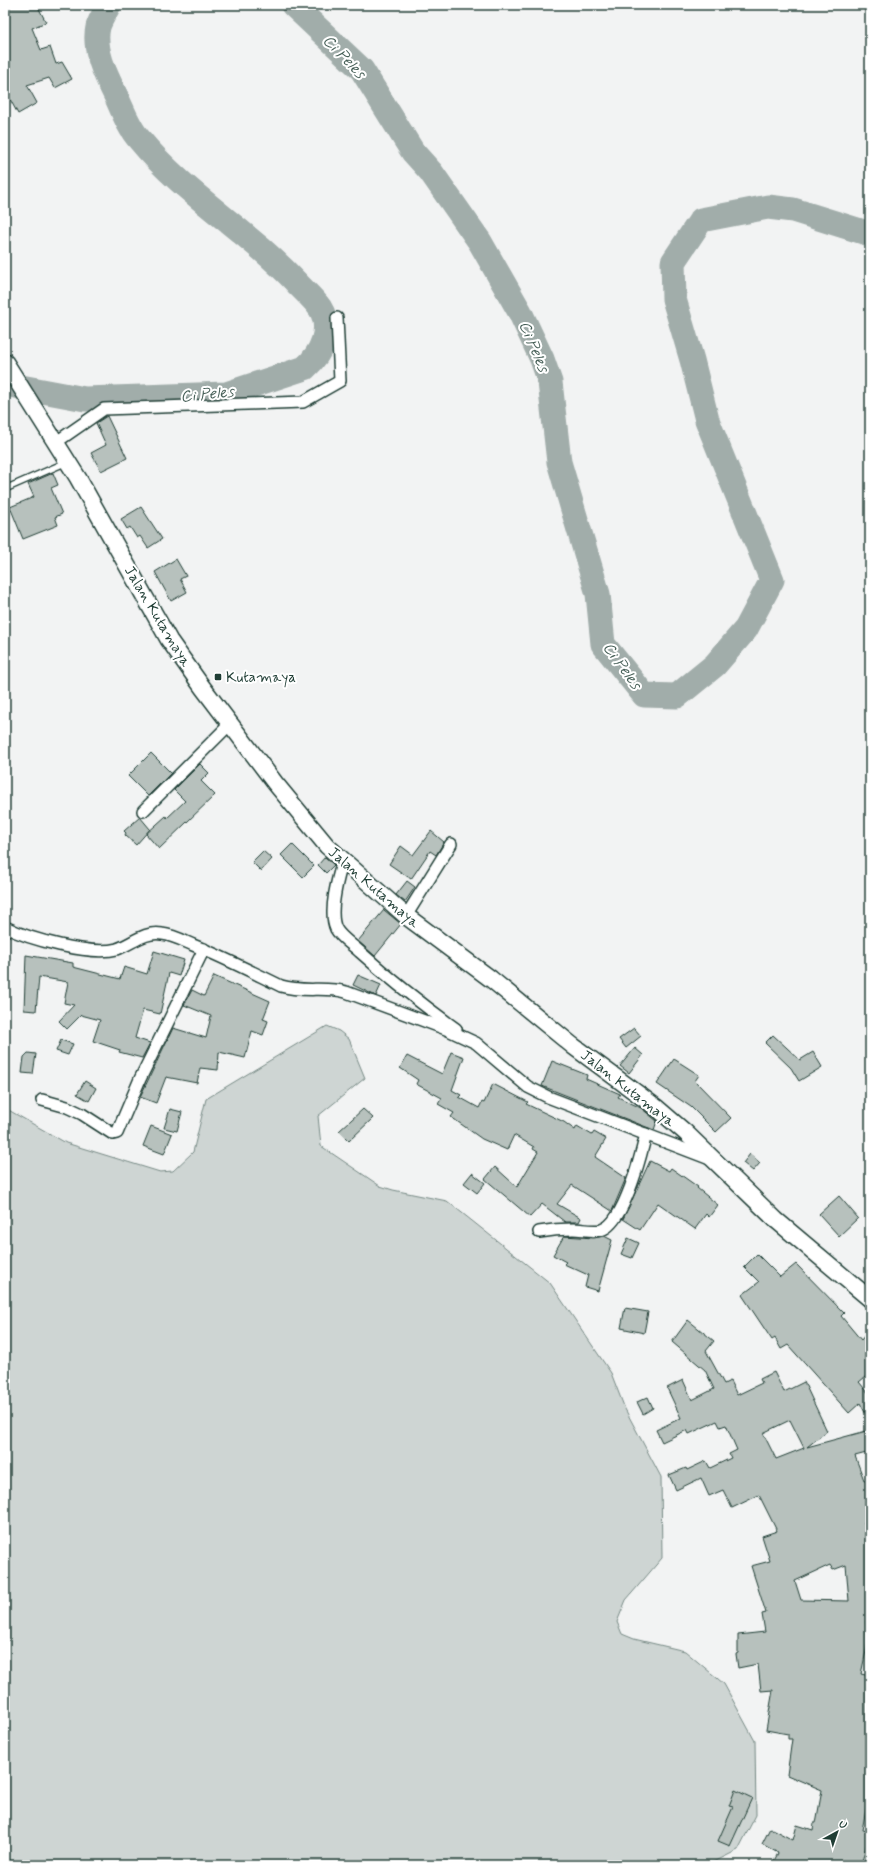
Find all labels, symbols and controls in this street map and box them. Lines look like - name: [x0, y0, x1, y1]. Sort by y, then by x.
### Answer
- water label: Ci Peles: [318, 31, 371, 85]
- water label: Ci Peles: [514, 318, 554, 377]
- water label: Ci Peles: [179, 381, 237, 408]
- street label: Jalan Kutamaya: [119, 562, 196, 672]
- water label: Ci Peles: [598, 638, 647, 695]
- place label: Kutamaya: [226, 668, 296, 688]
- marker: Kutamaya: [213, 672, 223, 682]
- street label: Jalan Kutamaya: [324, 843, 424, 934]
- street label: Jalan Kutamaya: [576, 1046, 679, 1133]
- north arrow: [817, 1812, 857, 1852]
- text: U: [836, 1817, 850, 1833]

